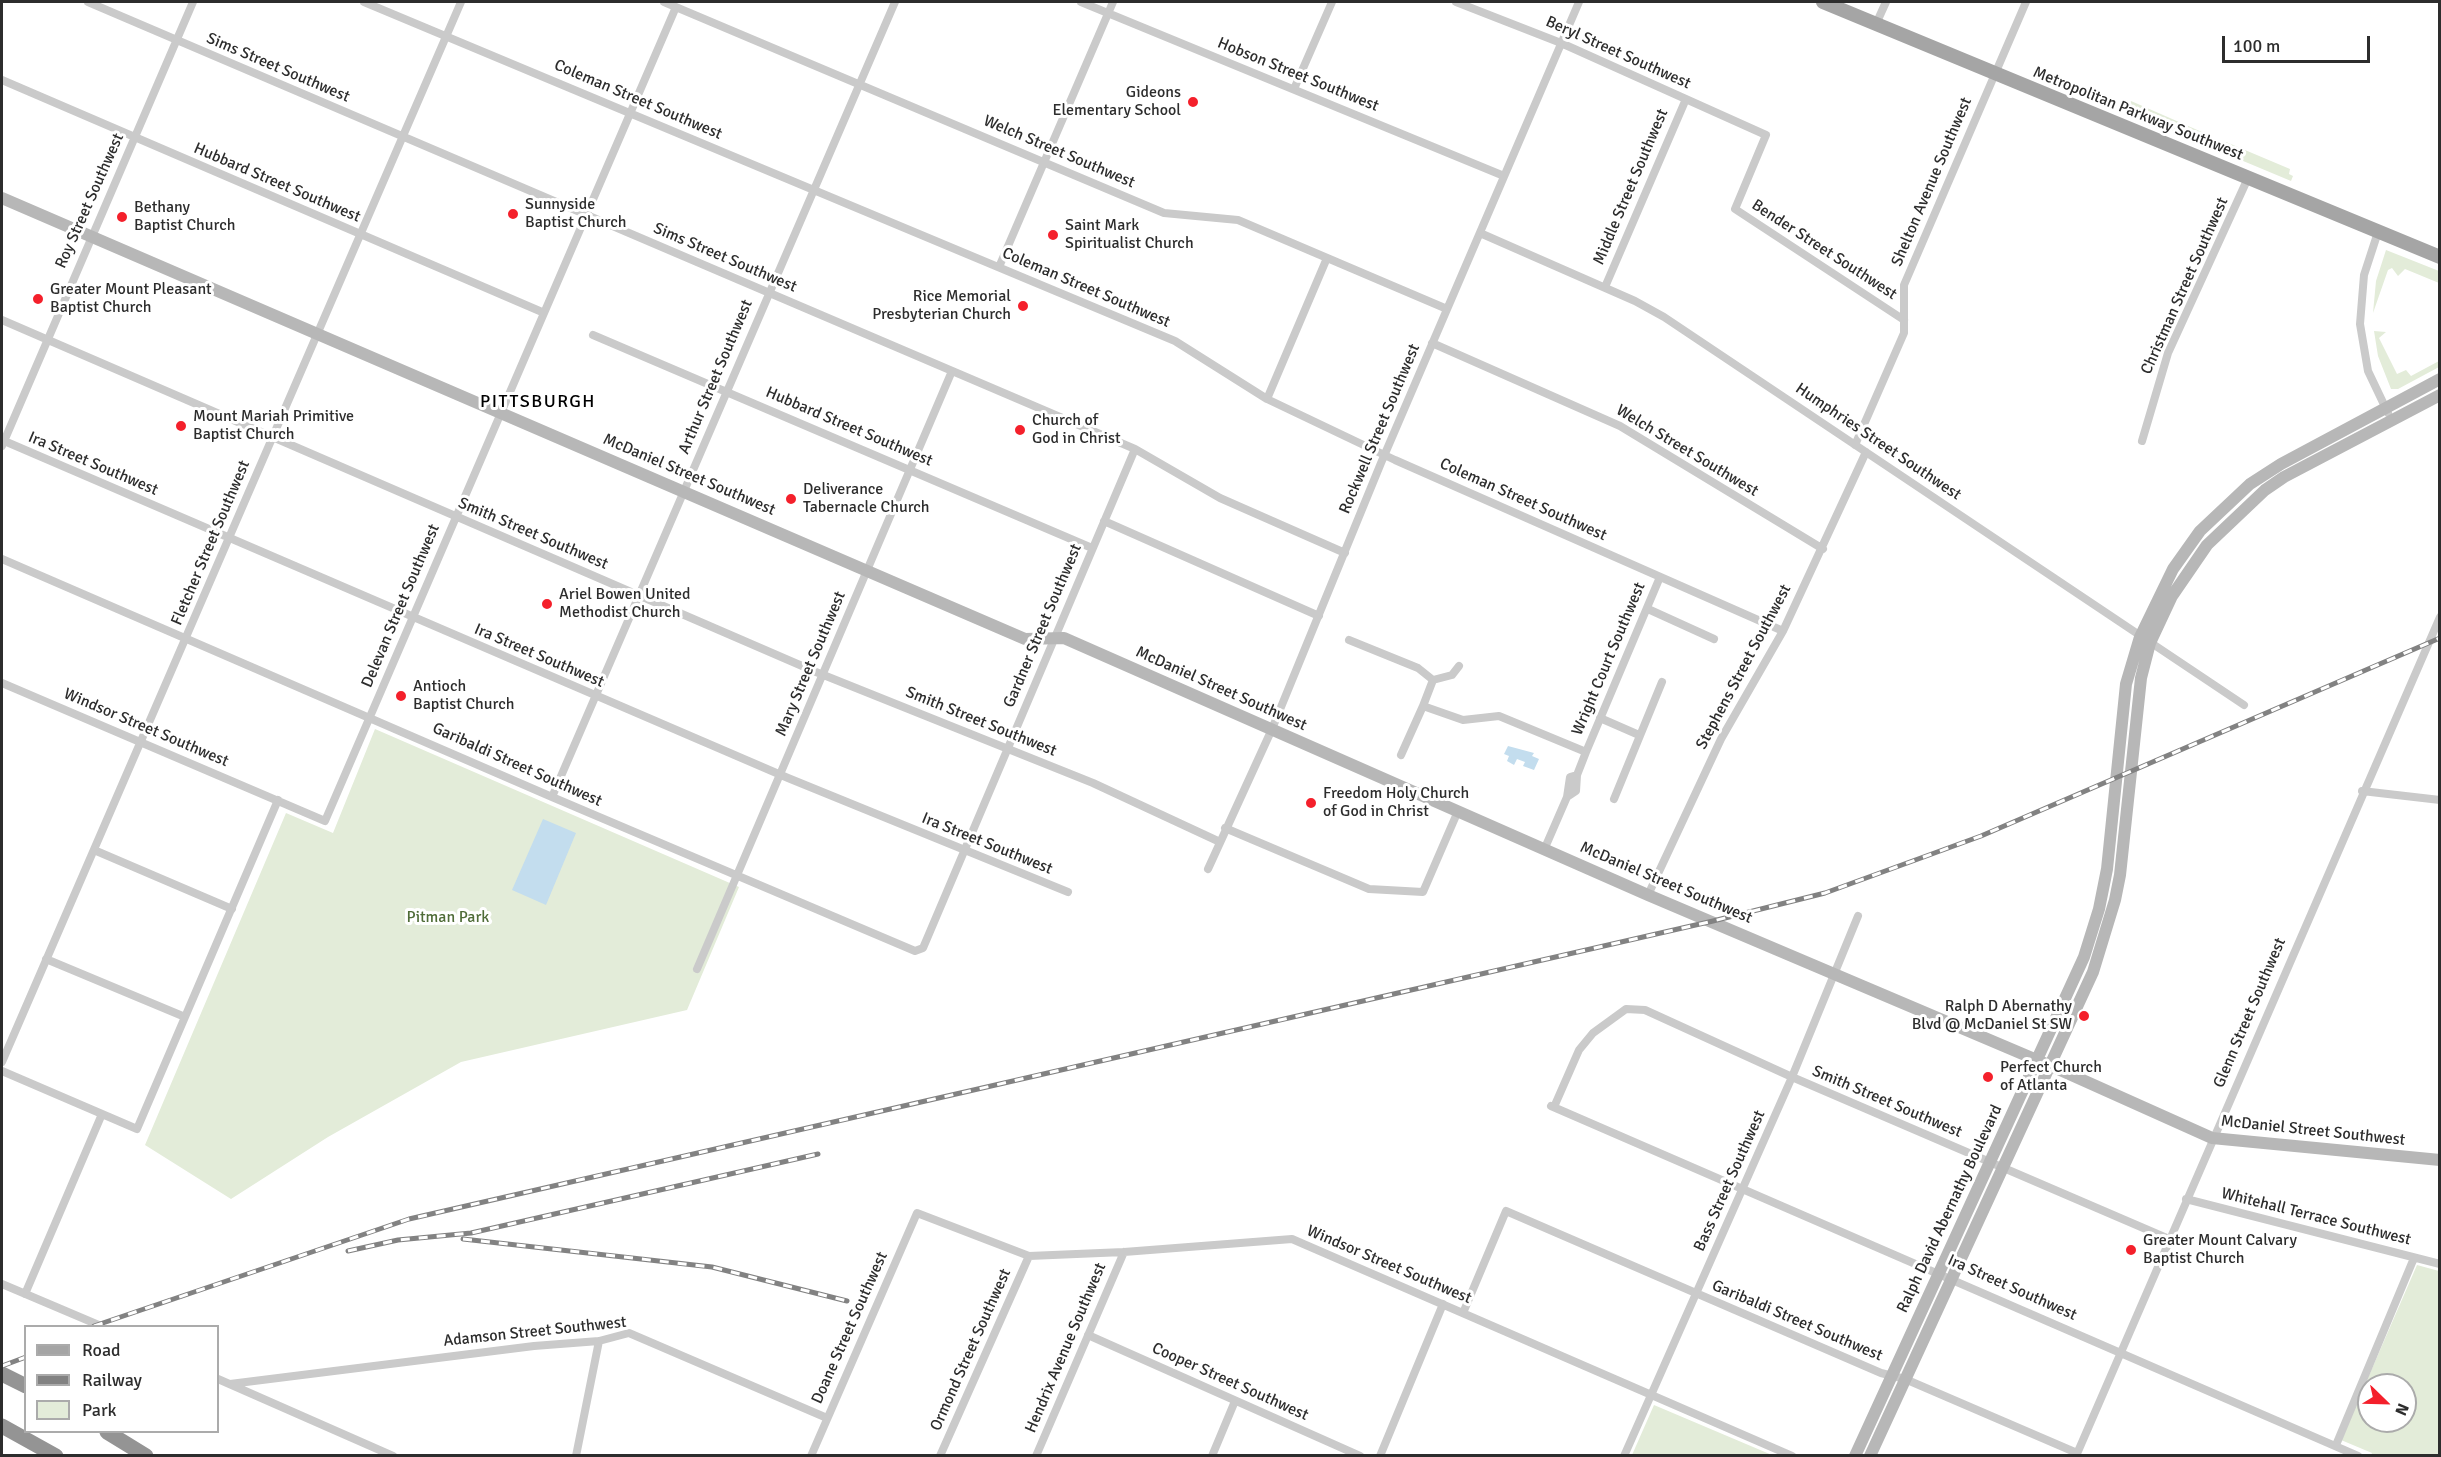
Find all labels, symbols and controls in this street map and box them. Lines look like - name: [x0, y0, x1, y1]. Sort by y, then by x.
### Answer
- street label: Beryl Street Southwest: [1542, 12, 1694, 94]
- scale bar: [2225, 24, 2374, 62]
- street label: Sims Street Southwest: [204, 29, 352, 107]
- street label: Hobson Street Southwest: [1215, 34, 1381, 116]
- text: 100 m: [2233, 35, 2280, 57]
- street label: Coleman Street Southwest: [551, 56, 725, 144]
- street label: Metropolitan Parkway Southwest: [2030, 63, 2246, 165]
- place label: Gideons Elementary School: [1052, 83, 1181, 121]
- marker: Gideons Elementary School: [1186, 95, 1200, 109]
- street label: Shelton Avenue Southwest: [1888, 95, 1976, 269]
- street label: Middle Street Southwest: [1589, 106, 1673, 268]
- street label: Welch Street Southwest: [980, 111, 1138, 193]
- street label: Roy Street Southwest: [52, 131, 128, 271]
- street label: Hubbard Street Southwest: [191, 139, 363, 227]
- place label: Sunnyside Baptist Church: [525, 195, 626, 233]
- street label: Christman Street Southwest: [2137, 195, 2233, 377]
- street label: Bender Street Southwest: [1748, 196, 1900, 304]
- place label: Bethany Baptist Church: [134, 198, 235, 236]
- marker: Sunnyside Baptist Church: [506, 207, 520, 221]
- marker: Bethany Baptist Church: [115, 210, 129, 224]
- place label: Saint Mark Spiritualist Church: [1065, 216, 1194, 254]
- street label: Sims Street Southwest: [651, 219, 799, 297]
- marker: Saint Mark Spiritualist Church: [1046, 228, 1060, 242]
- street label: Coleman Street Southwest: [999, 244, 1173, 332]
- place label: Greater Mount Pleasant Baptist Church: [50, 280, 212, 318]
- place label: Rice Memorial Presbyterian Church: [872, 287, 1011, 325]
- marker: Greater Mount Pleasant Baptist Church: [31, 292, 45, 306]
- street label: Arthur Street Southwest: [675, 297, 757, 457]
- marker: Rice Memorial Presbyterian Church: [1016, 299, 1030, 313]
- street label: Rockwell Street Southwest: [1335, 341, 1425, 517]
- street label: Humphries Street Southwest: [1792, 379, 1964, 505]
- street label: Hubbard Street Southwest: [763, 383, 935, 471]
- district label: PITTSBURGH: [480, 391, 596, 413]
- street label: Welch Street Southwest: [1612, 401, 1762, 501]
- place label: Mount Mariah Primitive Baptist Church: [193, 407, 354, 445]
- place label: Church of God in Christ: [1032, 411, 1121, 449]
- marker: Mount Mariah Primitive Baptist Church: [174, 419, 188, 433]
- marker: Church of God in Christ: [1013, 423, 1027, 437]
- street label: Ira Street Southwest: [25, 428, 161, 500]
- street label: McDaniel Street Southwest: [600, 430, 778, 520]
- street label: Coleman Street Southwest: [1437, 454, 1609, 546]
- street label: Fletcher Street Southwest: [168, 458, 254, 628]
- place label: Deliverance Tabernacle Church: [803, 480, 929, 518]
- marker: Deliverance Tabernacle Church: [784, 492, 798, 506]
- street label: Smith Street Southwest: [455, 494, 611, 574]
- street label: Delevan Street Southwest: [358, 521, 444, 691]
- street label: Gardner Street Southwest: [1000, 541, 1086, 711]
- street label: Wright Court Southwest: [1568, 580, 1650, 738]
- street label: Stephens Street Southwest: [1692, 581, 1796, 753]
- place label: Ariel Bowen United Methodist Church: [559, 585, 691, 623]
- street label: Mary Street Southwest: [772, 589, 850, 739]
- marker: Ariel Bowen United Methodist Church: [540, 597, 554, 611]
- street label: Ira Street Southwest: [471, 620, 607, 692]
- street label: McDaniel Street Southwest: [1132, 643, 1310, 735]
- place label: Antioch Baptist Church: [413, 677, 514, 715]
- street label: Smith Street Southwest: [903, 683, 1059, 761]
- street label: Windsor Street Southwest: [61, 685, 231, 771]
- marker: Antioch Baptist Church: [394, 689, 408, 703]
- street label: Garibaldi Street Southwest: [429, 719, 605, 811]
- place label: Freedom Holy Church of God in Christ: [1323, 784, 1469, 822]
- marker: Freedom Holy Church of God in Christ: [1304, 796, 1318, 810]
- street label: Ira Street Southwest: [919, 809, 1055, 879]
- street label: McDaniel Street Southwest: [1577, 838, 1755, 928]
- park label: Pitman Park: [407, 908, 489, 928]
- street label: Glenn Street Southwest: [2210, 935, 2290, 1091]
- place label: Ralph D Abernathy Blvd @ McDaniel St SW: [1912, 997, 2072, 1035]
- marker: Ralph D Abernathy Blvd @ McDaniel St SW: [2077, 1009, 2091, 1023]
- place label: Perfect Church of Atlanta: [2000, 1058, 2102, 1096]
- street label: Smith Street Southwest: [1809, 1062, 1965, 1142]
- marker: Perfect Church of Atlanta: [1981, 1070, 1995, 1084]
- street label: Ralph David Abernathy Boulevard: [1893, 1102, 2007, 1316]
- street label: Bass Street Southwest: [1690, 1107, 1770, 1255]
- street label: McDaniel Street Southwest: [2220, 1112, 2406, 1150]
- street label: Whitehall Terrace Southwest: [2219, 1184, 2413, 1250]
- street label: Windsor Street Southwest: [1304, 1222, 1474, 1308]
- place label: Greater Mount Calvary Baptist Church: [2143, 1231, 2297, 1269]
- marker: Greater Mount Calvary Baptist Church: [2124, 1243, 2138, 1257]
- street label: Doane Street Southwest: [808, 1249, 892, 1407]
- street label: Ira Street Southwest: [1944, 1251, 2080, 1325]
- street label: Hendrix Avenue Southwest: [1021, 1260, 1111, 1436]
- street label: Ormond Street Southwest: [927, 1266, 1015, 1434]
- street label: Garibaldi Street Southwest: [1709, 1276, 1885, 1366]
- street label: Adamson Street Southwest: [443, 1313, 627, 1351]
- legend: [24, 1325, 219, 1433]
- text: Road: [82, 1339, 121, 1361]
- street label: Cooper Street Southwest: [1149, 1339, 1311, 1425]
- text: Railway: [82, 1369, 142, 1391]
- north arrow: [2357, 1373, 2417, 1433]
- text: Park: [82, 1399, 117, 1421]
- text: N: [2390, 1400, 2413, 1418]

